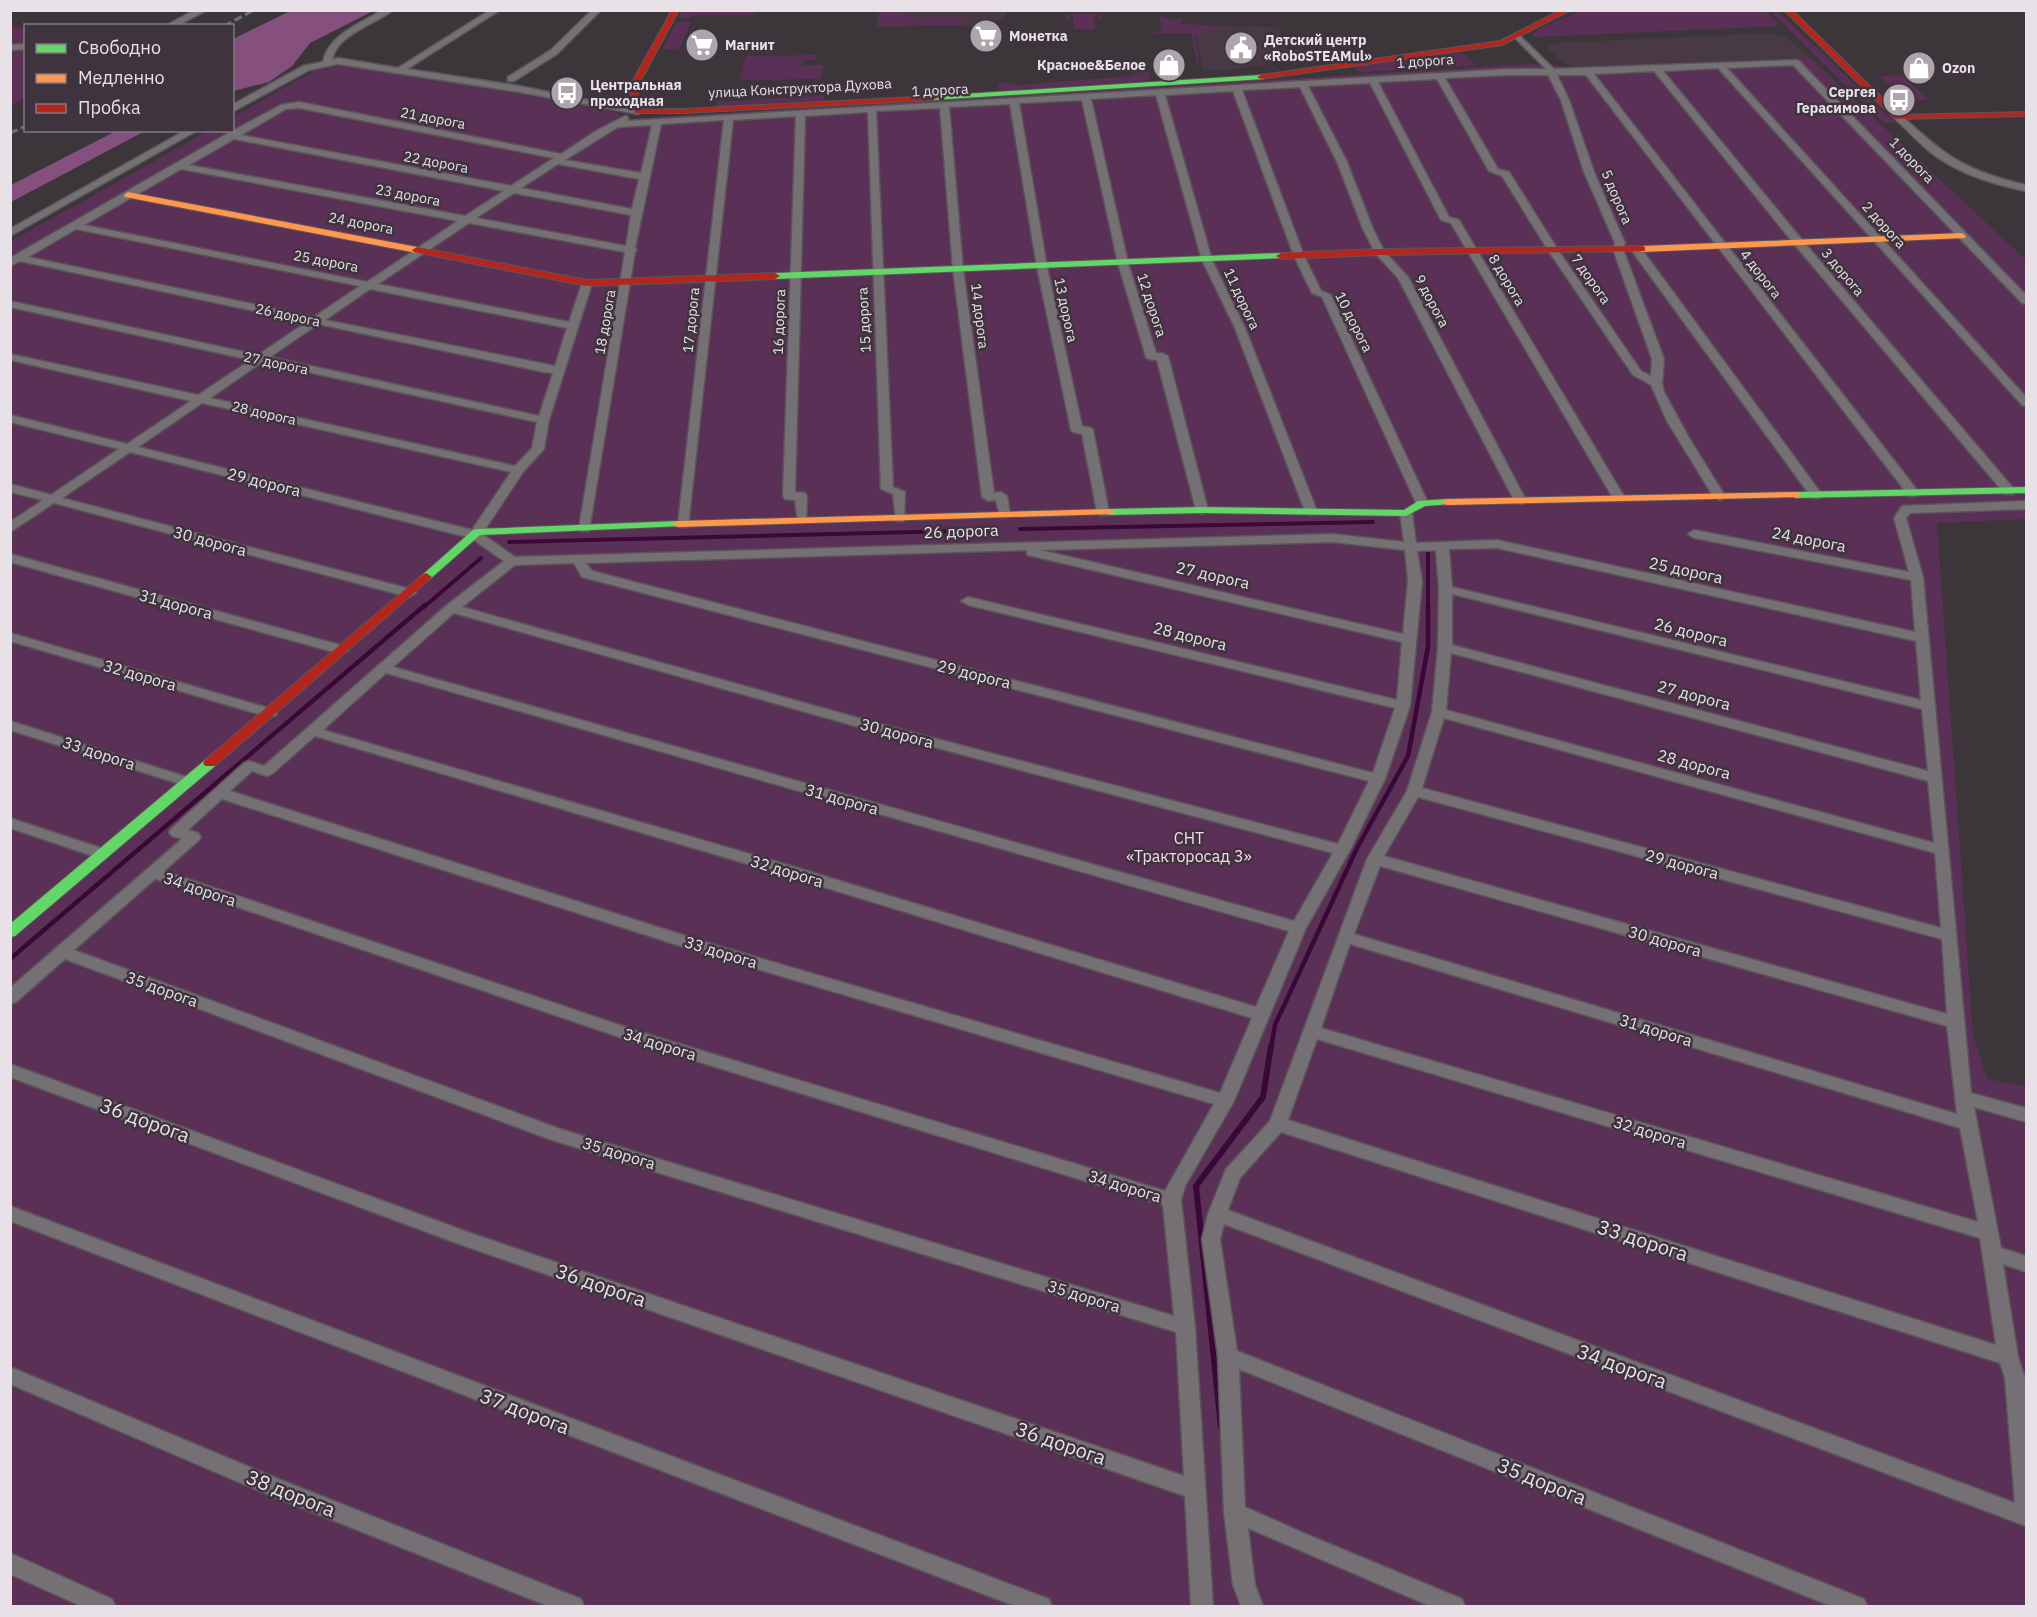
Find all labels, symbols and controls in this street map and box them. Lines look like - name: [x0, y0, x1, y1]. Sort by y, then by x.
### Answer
- supermarket icon: Монетка: [968, 18, 1004, 54]
- legend: [24, 24, 234, 132]
- supermarket icon: Магнит: [684, 27, 720, 63]
- place label: Монетка: [1009, 27, 1068, 45]
- public building icon: Детский центр «RoboSTEAMul»: [1223, 30, 1259, 66]
- place label: Детский центр «RoboSTEAMul»: [1264, 31, 1372, 65]
- text: Свободно: [78, 36, 161, 59]
- place label: Магнит: [725, 36, 775, 54]
- shop icon: Красное&Белое: [1151, 47, 1187, 83]
- street label: 1 дорога: [1396, 50, 1455, 72]
- shop icon: Ozon: [1901, 50, 1937, 86]
- place label: Красное&Белое: [1037, 56, 1146, 74]
- place label: Ozon: [1942, 59, 1975, 77]
- text: Медленно: [78, 66, 165, 89]
- street label: улица Конструктора Духова: [708, 74, 893, 102]
- bus stop icon: Центральная проходная: [549, 75, 585, 111]
- place label: Центральная проходная: [590, 76, 682, 110]
- street label: 1 дорога: [911, 79, 970, 100]
- bus stop icon: Сергея Герасимова: [1881, 82, 1917, 118]
- place label: Сергея Герасимова: [1796, 83, 1876, 117]
- text: Пробка: [78, 96, 141, 119]
- street label: 21 дорога: [399, 103, 467, 133]
- street label: 1 дорога: [1886, 133, 1939, 187]
- street label: 22 дорога: [402, 147, 470, 177]
- street label: 5 дорога: [1598, 167, 1637, 227]
- street label: 23 дорога: [374, 180, 442, 210]
- street label: 2 дорога: [1858, 198, 1910, 253]
- street label: 24 дорога: [327, 208, 395, 238]
- street label: 3 дорога: [1818, 244, 1869, 300]
- street label: 25 дорога: [292, 246, 360, 276]
- street label: 4 дорога: [1736, 246, 1786, 302]
- street label: 7 дорога: [1567, 250, 1615, 308]
- street label: 8 дорога: [1485, 251, 1530, 310]
- street label: 11 дорога: [1220, 265, 1264, 333]
- street label: 12 дорога: [1133, 271, 1171, 339]
- street label: 9 дорога: [1411, 272, 1454, 331]
- street label: 13 дорога: [1050, 276, 1082, 344]
- street label: 14 дорога: [967, 282, 993, 350]
- street label: 17 дорога: [679, 286, 703, 354]
- street label: 15 дорога: [853, 286, 875, 353]
- street label: 18 дорога: [590, 288, 620, 356]
- street label: 16 дорога: [769, 288, 789, 355]
- street label: 10 дорога: [1331, 289, 1377, 356]
- street label: 26 дорога: [254, 299, 322, 331]
- street label: 27 дорога: [242, 347, 310, 379]
- street label: 28 дорога: [230, 397, 298, 429]
- street label: 29 дорога: [225, 463, 303, 501]
- street label: 26 дорога: [923, 520, 999, 542]
- street label: 30 дорога: [171, 522, 249, 560]
- street label: 24 дорога: [1770, 522, 1848, 556]
- street label: 25 дорога: [1647, 552, 1725, 588]
- street label: 27 дорога: [1174, 557, 1252, 593]
- street label: 31 дорога: [137, 585, 215, 623]
- street label: 26 дорога: [1652, 613, 1730, 651]
- street label: 28 дорога: [1151, 617, 1229, 655]
- street label: 32 дорога: [101, 655, 179, 695]
- street label: 29 дорога: [935, 655, 1013, 693]
- street label: 27 дорога: [1655, 676, 1733, 714]
- street label: 30 дорога: [858, 714, 936, 752]
- street label: 33 дорога: [60, 732, 138, 774]
- street label: 28 дорога: [1655, 745, 1733, 783]
- street label: 31 дорога: [803, 779, 881, 819]
- park label: СНТ «Тракторосад 3»: [1126, 828, 1252, 866]
- street label: 29 дорога: [1643, 845, 1721, 883]
- street label: 32 дорога: [748, 850, 826, 892]
- street label: 34 дорога: [161, 867, 239, 911]
- street label: 30 дорога: [1626, 921, 1704, 961]
- street label: 33 дорога: [682, 931, 760, 973]
- street label: 35 дорога: [123, 967, 201, 1011]
- street label: 31 дорога: [1617, 1009, 1695, 1051]
- street label: 34 дорога: [621, 1023, 699, 1065]
- street label: 36 дорога: [96, 1091, 194, 1149]
- street label: 32 дорога: [1611, 1111, 1689, 1153]
- street label: 35 дорога: [580, 1132, 658, 1174]
- street label: 34 дорога: [1086, 1165, 1164, 1207]
- street label: 33 дорога: [1594, 1213, 1692, 1267]
- street label: 36 дорога: [552, 1257, 650, 1313]
- street label: 35 дорога: [1045, 1275, 1123, 1317]
- street label: 34 дорога: [1573, 1337, 1671, 1395]
- street label: 37 дорога: [476, 1382, 574, 1441]
- street label: 36 дорога: [1012, 1415, 1110, 1471]
- street label: 35 дорога: [1493, 1451, 1591, 1511]
- street label: 38 дорога: [242, 1463, 340, 1523]

